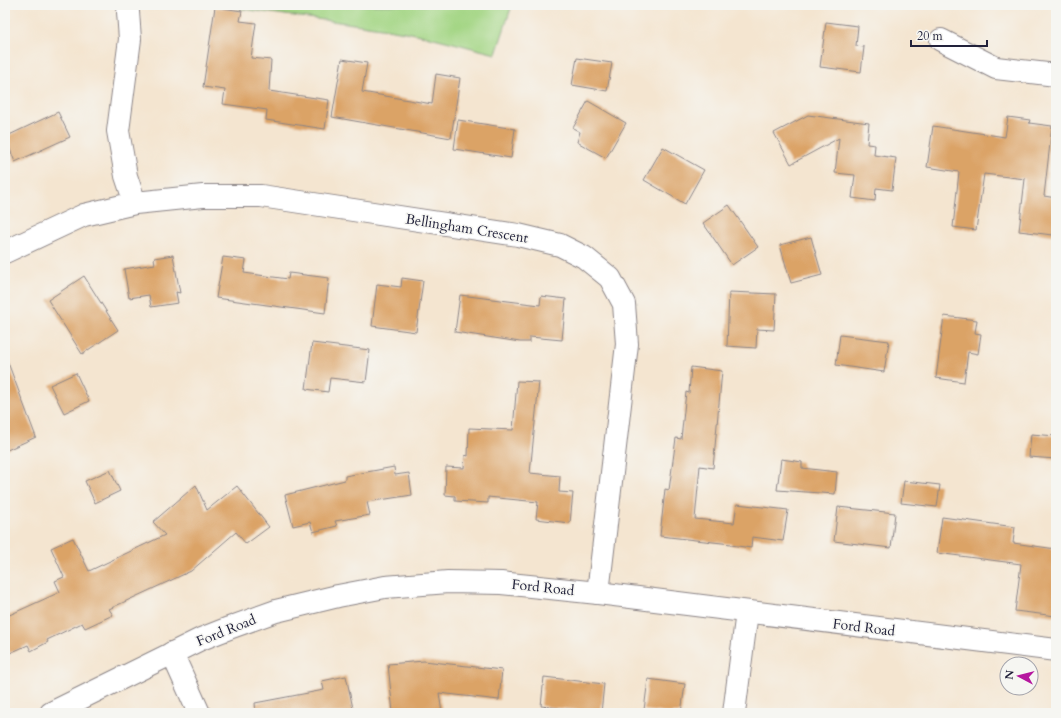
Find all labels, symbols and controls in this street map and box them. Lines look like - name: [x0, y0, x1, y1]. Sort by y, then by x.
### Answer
- scale bar: [911, 22, 987, 48]
- text: 20 m: [917, 28, 944, 44]
- street label: Bellingham Crescent: [404, 209, 530, 248]
- street label: Ford Road: [511, 575, 576, 600]
- street label: Ford Road: [194, 610, 259, 651]
- street label: Ford Road: [832, 614, 897, 641]
- north arrow: [999, 656, 1039, 696]
- text: N: [1002, 669, 1018, 680]

